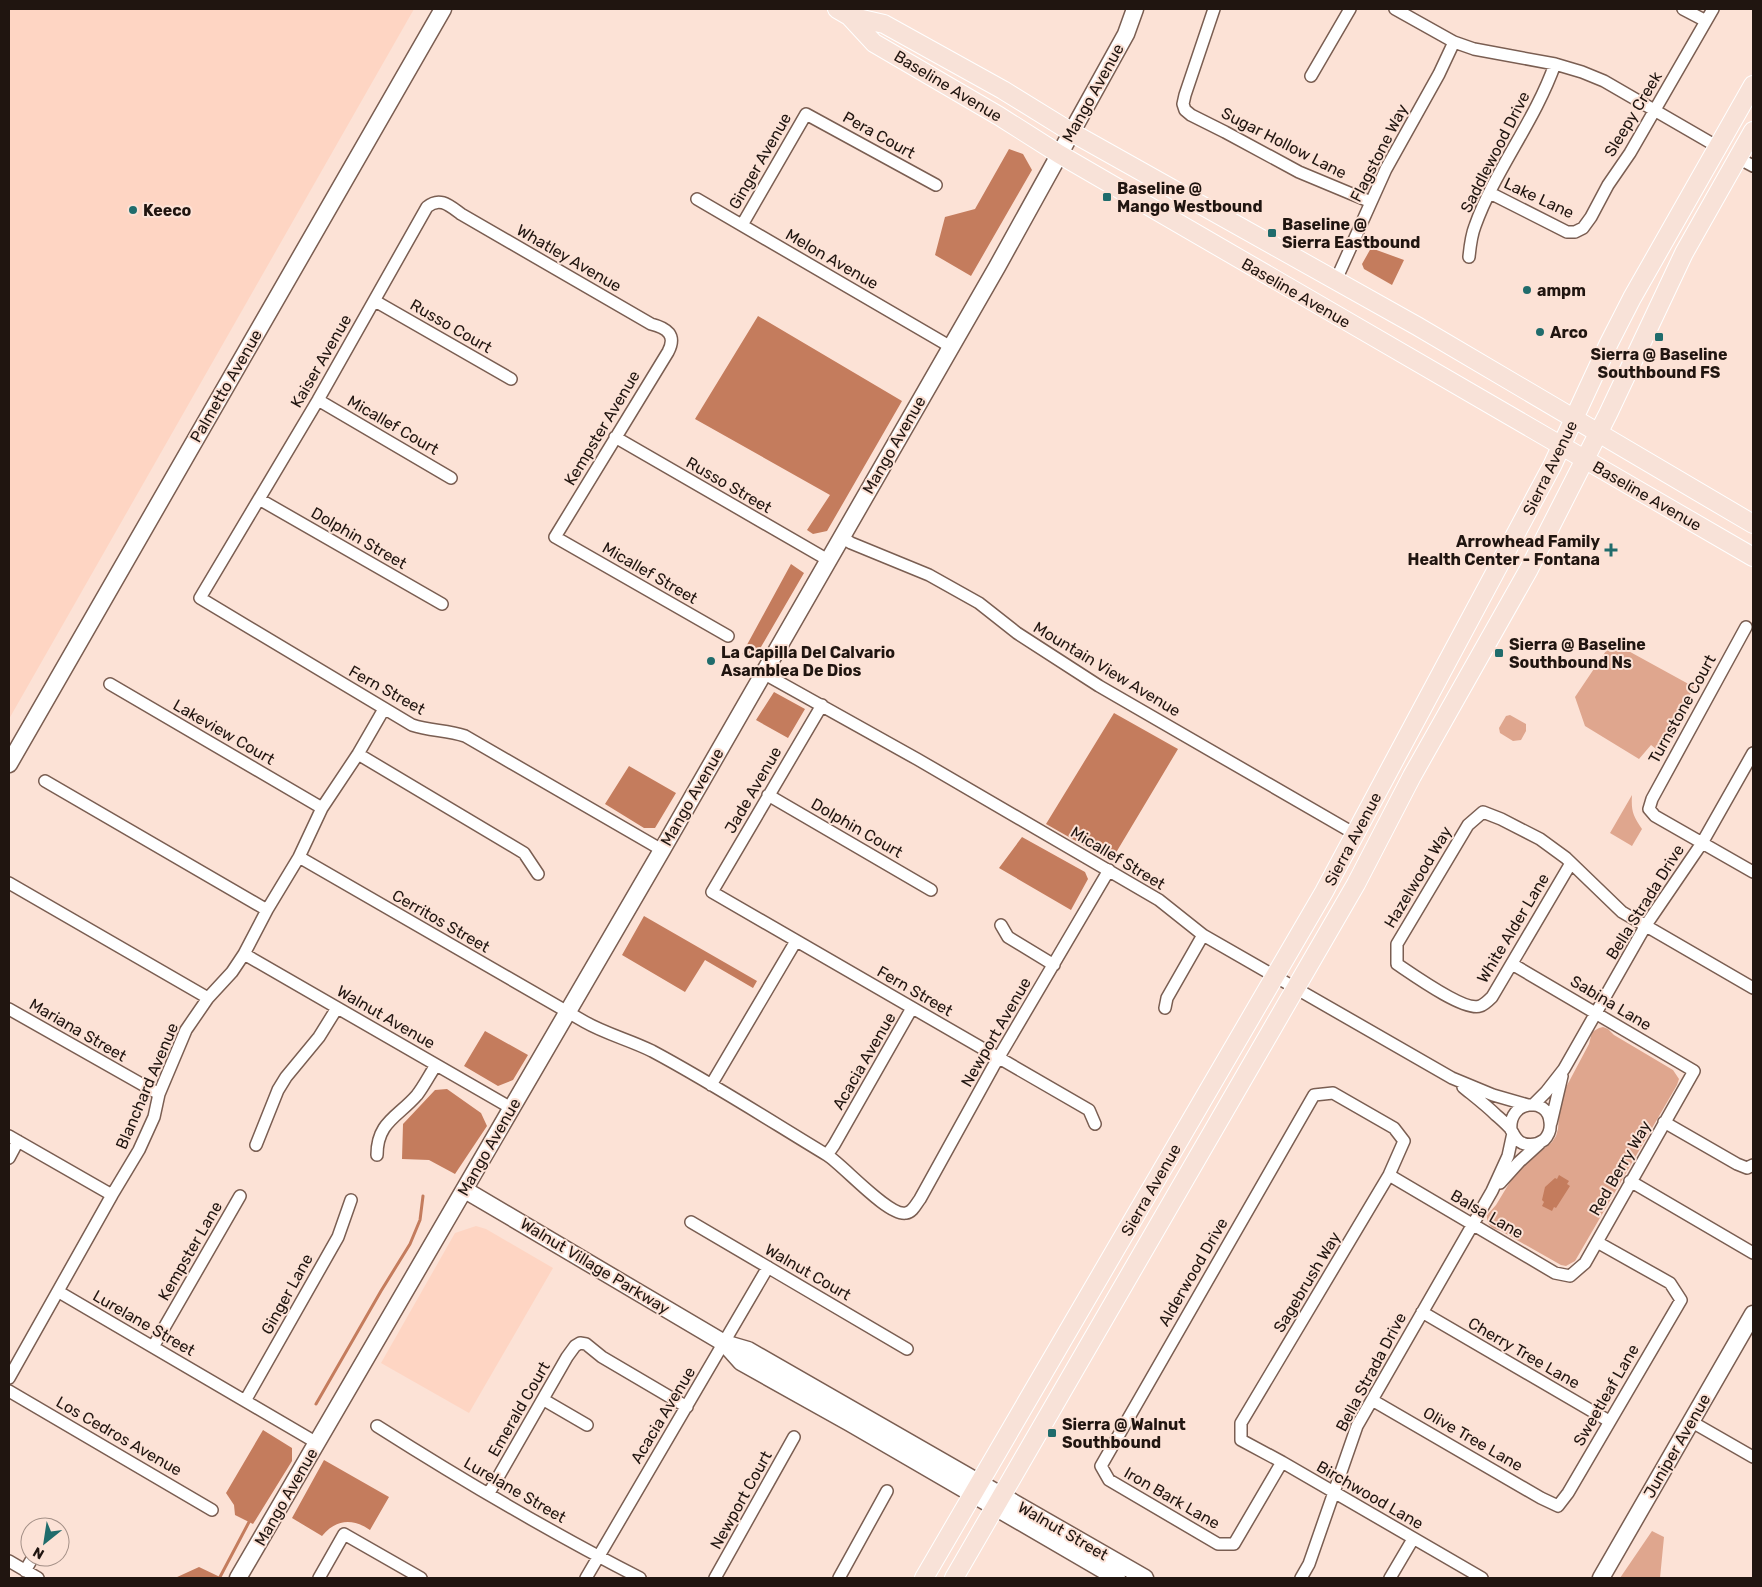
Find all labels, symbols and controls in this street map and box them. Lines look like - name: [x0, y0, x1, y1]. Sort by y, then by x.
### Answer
- street label: Mango Avenue: [1058, 40, 1128, 145]
- street label: Baseline Avenue: [891, 46, 1005, 126]
- street label: Sleepy Creek: [1600, 67, 1666, 160]
- street label: Saddlewood Drive: [1456, 88, 1534, 216]
- street label: Flagstone Way: [1346, 101, 1412, 205]
- street label: Sugar Hollow Lane: [1218, 103, 1350, 183]
- street label: Pera Court: [840, 107, 918, 163]
- street label: Ginger Avenue: [725, 109, 795, 213]
- street label: Lake Lane: [1501, 174, 1577, 222]
- place label: Baseline @ Mango Westbound: [1117, 179, 1262, 216]
- marker: Baseline @ Mango Westbound: [1101, 191, 1113, 203]
- place label: Keeco: [143, 201, 192, 220]
- marker: Keeco: [127, 204, 139, 216]
- place label: Baseline @ Sierra Eastbound: [1282, 215, 1420, 252]
- street label: Whatley Avenue: [513, 220, 625, 296]
- street label: Melon Avenue: [782, 225, 882, 293]
- marker: Baseline @ Sierra Eastbound: [1266, 227, 1278, 239]
- street label: Baseline Avenue: [1238, 254, 1354, 332]
- place label: ampm: [1537, 281, 1586, 300]
- marker: ampm: [1521, 284, 1533, 296]
- street label: Russo Court: [407, 295, 495, 357]
- street label: Kaiser Avenue: [287, 311, 355, 411]
- place label: Arco: [1550, 323, 1588, 342]
- street label: Palmetto Avenue: [186, 326, 266, 446]
- marker: Arco: [1534, 326, 1546, 338]
- marker: Sierra @ Baseline Southbound FS: [1653, 331, 1665, 343]
- place label: Sierra @ Baseline Southbound FS: [1591, 345, 1727, 382]
- street label: Kempster Avenue: [560, 367, 644, 489]
- street label: Micallef Court: [344, 391, 442, 459]
- street label: Mango Avenue: [858, 393, 930, 497]
- street label: Sierra Avenue: [1519, 417, 1581, 519]
- street label: Russo Street: [683, 453, 775, 517]
- street label: Baseline Avenue: [1589, 457, 1705, 535]
- street label: Dolphin Street: [308, 503, 410, 573]
- place label: Arrowhead Family Health Center - Fontana: [1408, 532, 1600, 569]
- street label: Micallef Street: [599, 538, 701, 608]
- marker: Arrowhead Family Health Center - Fontana: [1604, 543, 1618, 557]
- street label: Mountain View Avenue: [1030, 618, 1184, 720]
- place label: Sierra @ Baseline Southbound Ns: [1509, 635, 1646, 672]
- place label: La Capilla Del Calvario Asamblea De Dios: [721, 643, 895, 680]
- marker: Sierra @ Baseline Southbound Ns: [1493, 647, 1505, 659]
- street label: Turnstone Court: [1644, 651, 1720, 767]
- marker: La Capilla Del Calvario Asamblea De Dios: [705, 655, 717, 667]
- street label: Fern Street: [346, 661, 428, 719]
- street label: Lakeview Court: [170, 695, 278, 769]
- street label: Jade Avenue: [721, 743, 785, 837]
- street label: Mango Avenue: [656, 745, 728, 849]
- street label: Sierra Avenue: [1320, 789, 1386, 889]
- street label: Dolphin Court: [808, 794, 906, 862]
- street label: Micallef Street: [1067, 822, 1169, 894]
- street label: Hazelwood Way: [1380, 823, 1456, 931]
- street label: Bella Strada Drive: [1602, 841, 1688, 963]
- street label: White Alder Lane: [1473, 870, 1553, 986]
- street label: Cerritos Street: [389, 885, 493, 957]
- street label: Fern Street: [874, 962, 956, 1020]
- street label: Sabina Lane: [1567, 971, 1655, 1035]
- street label: Newport Avenue: [957, 974, 1035, 1090]
- street label: Walnut Avenue: [333, 981, 439, 1053]
- street label: Mariana Street: [26, 995, 130, 1065]
- street label: Acacia Avenue: [828, 1009, 900, 1113]
- street label: Blanchard Avenue: [112, 1020, 182, 1152]
- street label: Mango Avenue: [453, 1095, 525, 1199]
- street label: Red Berry Way: [1585, 1117, 1655, 1219]
- street label: Sierra Avenue: [1117, 1141, 1185, 1239]
- street label: Balsa Lane: [1447, 1186, 1527, 1242]
- street label: Kempster Lane: [154, 1198, 226, 1304]
- street label: Walnut Village Parkway: [517, 1214, 673, 1318]
- street label: Alderwood Drive: [1154, 1214, 1232, 1330]
- street label: Sagebrush Way: [1269, 1228, 1345, 1336]
- street label: Walnut Court: [761, 1240, 855, 1304]
- street label: Ginger Lane: [257, 1250, 317, 1338]
- street label: Lurelane Street: [90, 1286, 198, 1360]
- street label: Bella Strada Drive: [1332, 1309, 1410, 1435]
- street label: Cherry Tree Lane: [1465, 1313, 1583, 1393]
- street label: Sweetleaf Lane: [1569, 1341, 1643, 1449]
- street label: Emerald Court: [484, 1358, 554, 1460]
- street label: Acacia Avenue: [627, 1363, 699, 1467]
- street label: Juniper Avenue: [1640, 1391, 1715, 1501]
- street label: Los Cedros Avenue: [53, 1392, 185, 1480]
- street label: Olive Tree Lane: [1420, 1403, 1526, 1475]
- place label: Sierra @ Walnut Southbound: [1062, 1415, 1186, 1452]
- marker: Sierra @ Walnut Southbound: [1046, 1427, 1058, 1439]
- street label: Mango Avenue: [250, 1445, 322, 1549]
- street label: Newport Court: [706, 1448, 776, 1552]
- street label: Lurelane Street: [461, 1453, 569, 1527]
- street label: Birchwood Lane: [1313, 1457, 1427, 1533]
- street label: Iron Bark Lane: [1121, 1463, 1223, 1533]
- street label: Walnut Street: [1015, 1498, 1111, 1564]
- north arrow: [20, 1517, 70, 1567]
- text: N: [30, 1543, 47, 1563]

